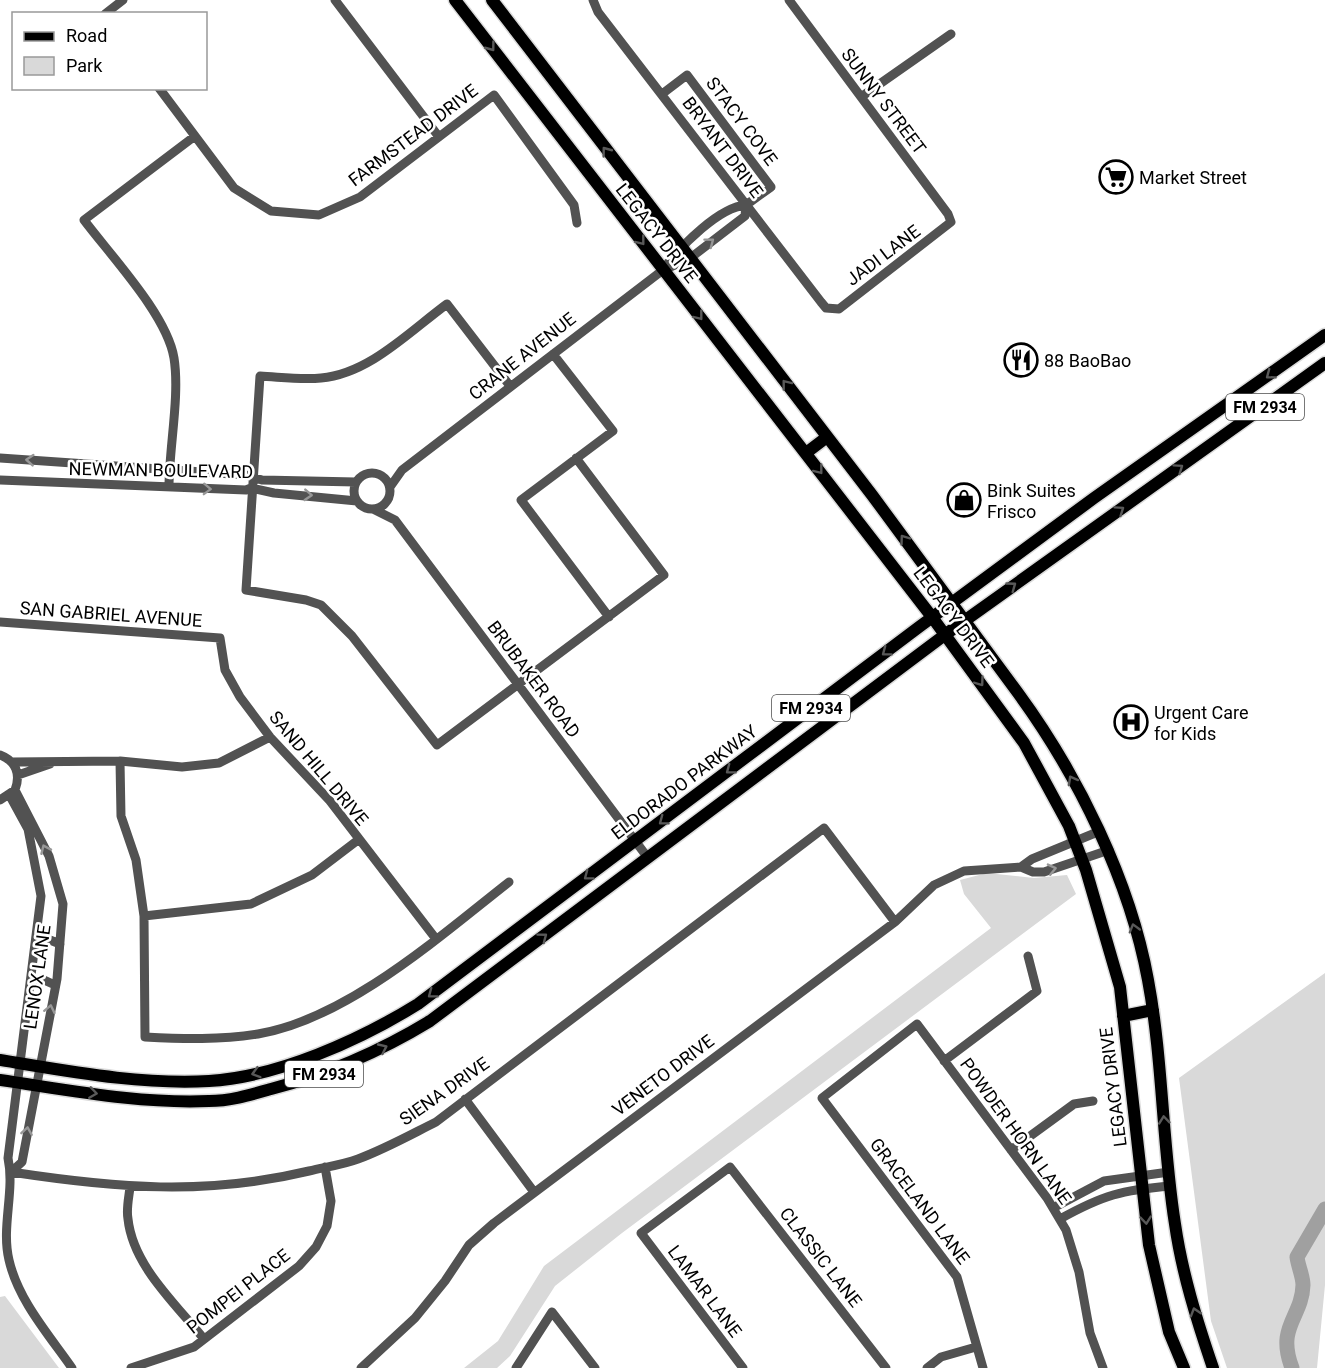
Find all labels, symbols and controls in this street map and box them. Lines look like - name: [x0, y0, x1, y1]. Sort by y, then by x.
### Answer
- legend: [12, 12, 207, 90]
- text: Road: [66, 25, 107, 46]
- one-way arrow: [484, 40, 495, 51]
- street label: SUNNY STREET: [837, 44, 931, 158]
- text: Park: [66, 55, 103, 76]
- street label: STACY COVE: [702, 73, 782, 169]
- street label: FARMSTEAD DRIVE: [344, 80, 482, 190]
- street label: BRYANT DRIVE: [678, 93, 768, 201]
- one-way arrow: [603, 146, 614, 157]
- supermarket icon: Market Street: [1098, 159, 1134, 195]
- place label: Market Street: [1139, 167, 1247, 188]
- street label: LEGACY DRIVE: [612, 179, 702, 287]
- street label: JADI LANE: [842, 220, 924, 290]
- one-way arrow: [634, 235, 645, 246]
- one-way arrow: [703, 239, 714, 250]
- street label: CRANE AVENUE: [465, 308, 579, 404]
- one-way arrow: [692, 309, 703, 320]
- restaurant icon: 88 BaoBao: [1003, 342, 1039, 378]
- place label: 88 BaoBao: [1044, 350, 1131, 371]
- one-way arrow: [1266, 368, 1277, 379]
- one-way arrow: [782, 380, 793, 391]
- road number: FM 2934: [1226, 394, 1304, 420]
- one-way arrow: [26, 453, 35, 466]
- street label: NEWMAN BOULEVARD: [69, 458, 253, 482]
- one-way arrow: [811, 463, 822, 474]
- one-way arrow: [1173, 464, 1184, 475]
- place label: Bink Suites Frisco: [987, 480, 1076, 522]
- one-way arrow: [203, 482, 212, 495]
- shop icon: Bink Suites Frisco: [946, 482, 982, 518]
- one-way arrow: [303, 488, 312, 501]
- one-way arrow: [1113, 506, 1124, 517]
- one-way arrow: [901, 534, 912, 545]
- street label: LEGACY DRIVE: [909, 563, 999, 671]
- one-way arrow: [1006, 583, 1017, 594]
- street label: SAN GABRIEL AVENUE: [19, 597, 203, 631]
- street label: BRUBAKER ROAD: [483, 616, 585, 742]
- one-way arrow: [881, 644, 892, 655]
- one-way arrow: [973, 675, 984, 686]
- road number: FM 2934: [772, 695, 850, 721]
- place label: Urgent Care for Kids: [1154, 702, 1249, 744]
- hospital icon: Urgent Care for Kids: [1113, 704, 1149, 740]
- street label: SAND HILL DRIVE: [265, 707, 373, 829]
- street label: ELDORADO PARKWAY: [607, 720, 761, 844]
- one-way arrow: [726, 762, 737, 773]
- one-way arrow: [1068, 776, 1079, 786]
- one-way arrow: [658, 813, 669, 824]
- one-way arrow: [41, 844, 53, 855]
- one-way arrow: [1047, 864, 1057, 877]
- one-way arrow: [584, 869, 595, 880]
- street label: LENOX LANE: [19, 923, 55, 1031]
- one-way arrow: [1129, 923, 1141, 934]
- one-way arrow: [536, 933, 547, 944]
- one-way arrow: [428, 986, 439, 997]
- one-way arrow: [43, 1004, 56, 1014]
- street label: LEGACY DRIVE: [1095, 1026, 1131, 1148]
- street label: VENETO DRIVE: [608, 1030, 718, 1120]
- one-way arrow: [377, 1044, 388, 1056]
- street label: SIENA DRIVE: [395, 1052, 493, 1130]
- street label: POWDER HORN LANE: [956, 1054, 1076, 1208]
- road number: FM 2934: [285, 1061, 363, 1087]
- one-way arrow: [251, 1065, 261, 1078]
- one-way arrow: [88, 1086, 97, 1099]
- one-way arrow: [1158, 1116, 1171, 1125]
- one-way arrow: [21, 1126, 33, 1136]
- street label: GRACELAND LANE: [866, 1134, 974, 1268]
- street label: CLASSIC LANE: [776, 1203, 866, 1311]
- one-way arrow: [1139, 1215, 1152, 1224]
- street label: LAMAR LANE: [664, 1241, 746, 1341]
- street label: POMPEI PLACE: [182, 1244, 294, 1338]
- one-way arrow: [1190, 1307, 1202, 1318]

